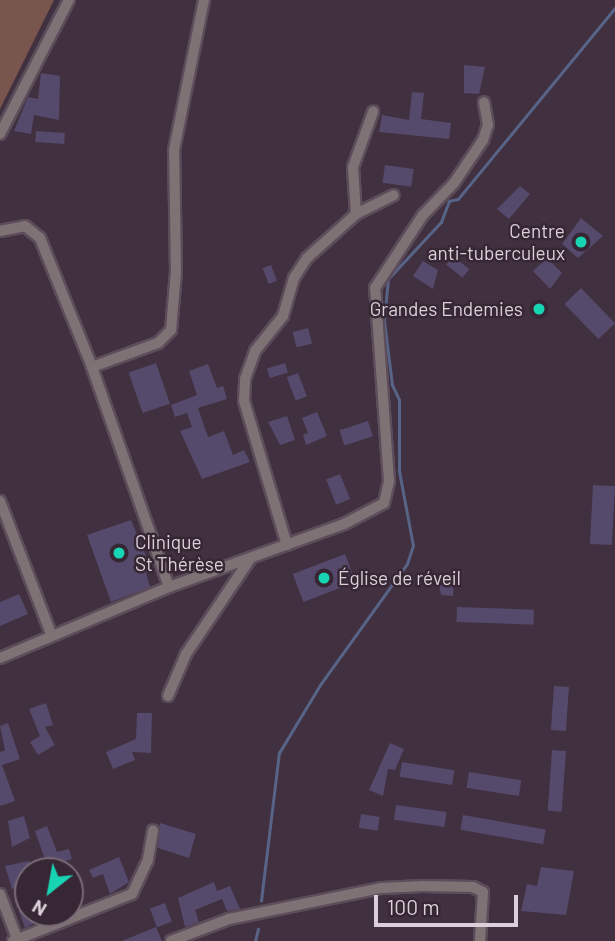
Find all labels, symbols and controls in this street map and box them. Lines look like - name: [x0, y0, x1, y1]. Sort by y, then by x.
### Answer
- place label: Centre anti-tuberculeux: [428, 220, 565, 264]
- marker: Centre anti-tuberculeux: [571, 232, 591, 252]
- place label: Grandes Endemies: [370, 298, 523, 320]
- marker: Grandes Endemies: [529, 299, 549, 319]
- place label: Clinique St Thérèse: [135, 531, 224, 575]
- marker: Clinique St Thérèse: [109, 543, 129, 563]
- place label: Église de réveil: [338, 567, 461, 589]
- marker: Église de réveil: [316, 570, 332, 586]
- north arrow: [14, 857, 84, 927]
- scale bar: [377, 881, 520, 925]
- text: 100 m: [387, 894, 440, 919]
- text: N: [28, 896, 50, 922]

